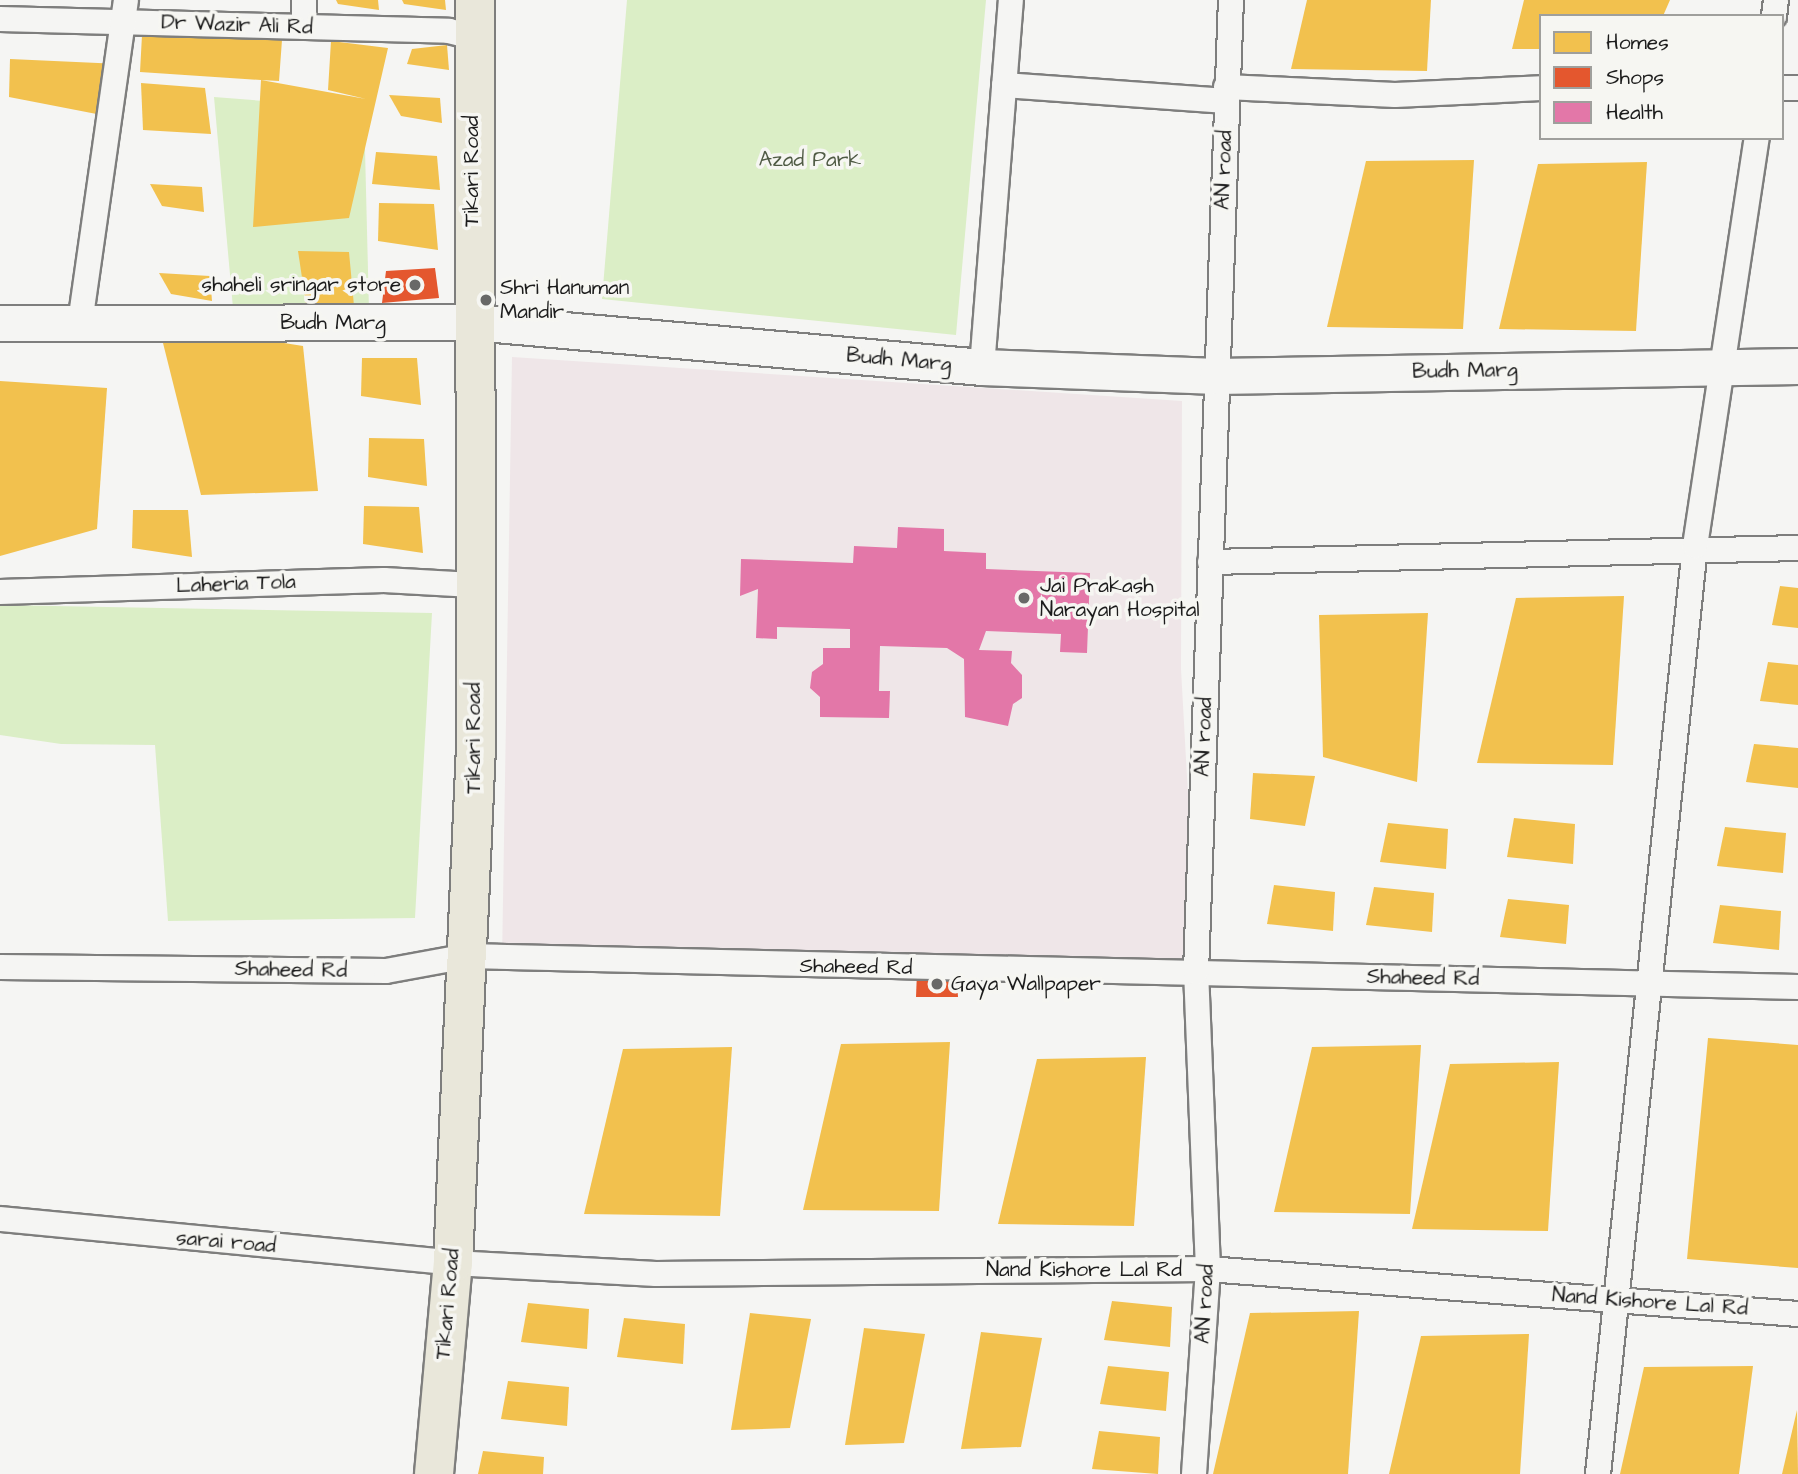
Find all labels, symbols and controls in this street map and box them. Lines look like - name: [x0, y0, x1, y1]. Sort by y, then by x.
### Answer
- street label: Dr Wazir Ali Rd: [161, 10, 313, 40]
- legend: [1539, 14, 1784, 140]
- text: Homes: [1606, 28, 1669, 57]
- text: Shops: [1606, 63, 1664, 92]
- text: Health: [1606, 98, 1663, 127]
- street label: Tikari Road: [459, 115, 485, 227]
- street label: AN road: [1210, 130, 1238, 210]
- park label: Azad Park: [759, 147, 861, 173]
- place label: shaheli sringar store: [202, 272, 401, 298]
- place label: Shri Hanuman Mandir: [500, 275, 629, 325]
- marker: shaheli sringar store: [407, 277, 423, 293]
- marker: Shri Hanuman Mandir: [478, 292, 494, 308]
- street label: Budh Marg: [280, 310, 386, 336]
- street label: Budh Marg: [845, 343, 953, 377]
- street label: Budh Marg: [1412, 357, 1518, 385]
- street label: Laheria Tola: [176, 569, 296, 599]
- place label: Jai Prakash Narayan Hospital: [1040, 573, 1200, 623]
- marker: Jai Prakash Narayan Hospital: [1014, 588, 1034, 608]
- street label: Tikari Road: [461, 682, 487, 794]
- street label: AN road: [1190, 697, 1218, 777]
- street label: Shaheed Rd: [799, 953, 913, 981]
- street label: Shaheed Rd: [234, 956, 348, 984]
- street label: Shaheed Rd: [1366, 964, 1480, 992]
- place label: Gaya Wallpaper: [951, 971, 1101, 997]
- marker: Gaya Wallpaper: [929, 976, 945, 992]
- street label: sarai road: [175, 1225, 277, 1259]
- street label: Tikari Road: [431, 1247, 465, 1361]
- street label: Nand Kishore Lal Rd: [986, 1257, 1182, 1283]
- street label: AN road: [1190, 1263, 1220, 1345]
- street label: Nand Kishore Lal Rd: [1551, 1283, 1749, 1321]

